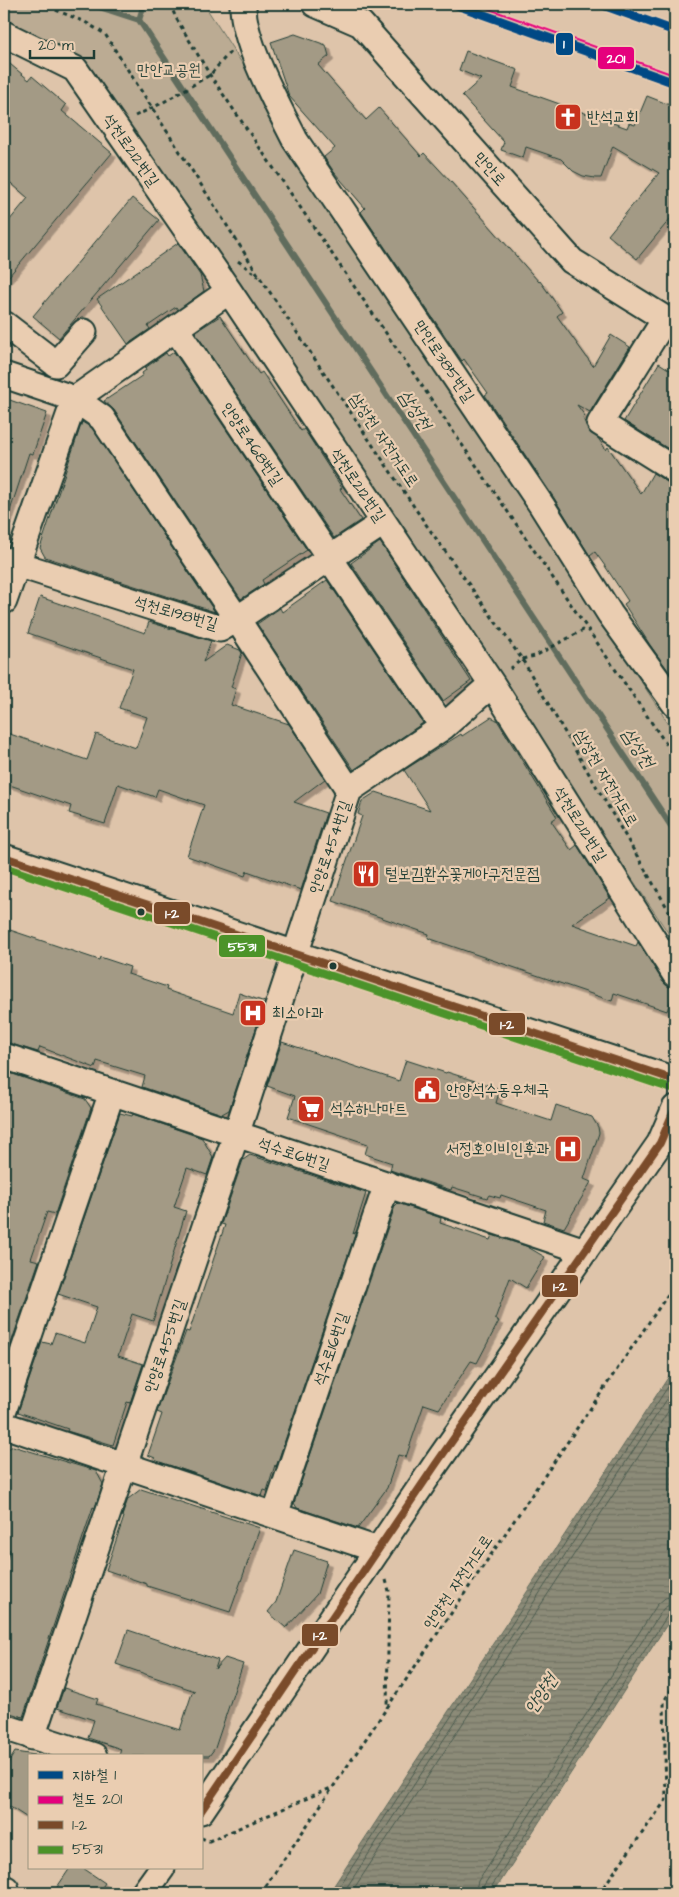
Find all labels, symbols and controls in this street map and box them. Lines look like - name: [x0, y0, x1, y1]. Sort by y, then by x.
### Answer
- scale bar: [30, 28, 94, 60]
- line badge: 1: [555, 32, 574, 56]
- text: 1: [563, 34, 565, 54]
- text: 20 m: [38, 35, 74, 56]
- line badge: 201: [597, 46, 635, 70]
- text: 201: [606, 49, 626, 69]
- park label: 만안교공원: [137, 59, 201, 81]
- church icon: 반석교회: [553, 102, 583, 132]
- place label: 반석교회: [587, 106, 639, 128]
- street label: 석천로212번길: [98, 109, 164, 191]
- street label: 만안로: [469, 147, 511, 191]
- street label: 만안로385번길: [409, 316, 480, 406]
- water label: 삼성천: [393, 385, 438, 436]
- street label: 삼성천 자전거도로: [344, 388, 424, 492]
- street label: 안양로468번길: [216, 398, 288, 490]
- street label: 석천로212번길: [325, 444, 391, 526]
- street label: 석천로198번길: [132, 591, 220, 635]
- water label: 삼성천: [616, 723, 661, 774]
- street label: 삼성천 자전거도로: [569, 725, 643, 831]
- street label: 석천로212번길: [548, 782, 612, 866]
- street label: 안양로454번길: [304, 797, 356, 897]
- restaurant icon: 털보김환수꽃게아구전문점: [351, 859, 381, 889]
- place label: 털보김환수꽃게아구전문점: [385, 863, 540, 885]
- line badge: 1-2: [153, 901, 191, 925]
- text: 1-2: [165, 904, 180, 924]
- unlabelled marker: [136, 907, 146, 917]
- line badge: 5531: [218, 934, 266, 958]
- text: 5531: [228, 937, 257, 957]
- unlabelled marker: [328, 961, 338, 971]
- hospital icon: 최소아과: [238, 998, 268, 1028]
- place label: 최소아과: [272, 1002, 324, 1024]
- line badge: 1-2: [488, 1012, 526, 1036]
- text: 1-2: [500, 1015, 515, 1035]
- public building icon: 안양석수동우체국: [412, 1075, 442, 1105]
- place label: 안양석수동우체국: [446, 1079, 549, 1101]
- supermarket icon: 석수하나마트: [296, 1094, 326, 1124]
- place label: 석수하나마트: [330, 1098, 407, 1120]
- street label: 석수로6번길: [255, 1132, 333, 1176]
- hospital icon: 서정호이비인후과: [553, 1134, 583, 1164]
- place label: 서정호이비인후과: [446, 1138, 549, 1160]
- line badge: 1-2: [541, 1274, 579, 1298]
- text: 1-2: [553, 1277, 568, 1297]
- street label: 안양로455번길: [139, 1296, 191, 1396]
- street label: 석수로16번길: [308, 1309, 354, 1389]
- street label: 안양천 자전거도로: [418, 1530, 498, 1634]
- line badge: 1-2: [301, 1623, 339, 1647]
- text: 1-2: [313, 1626, 328, 1646]
- water label: 안양천: [518, 1668, 564, 1719]
- legend: [28, 1754, 202, 1870]
- text: 지하철 1: [72, 1765, 116, 1786]
- text: 철도 201: [72, 1789, 122, 1810]
- text: 1-2: [72, 1815, 88, 1836]
- text: 5531: [72, 1839, 103, 1860]

